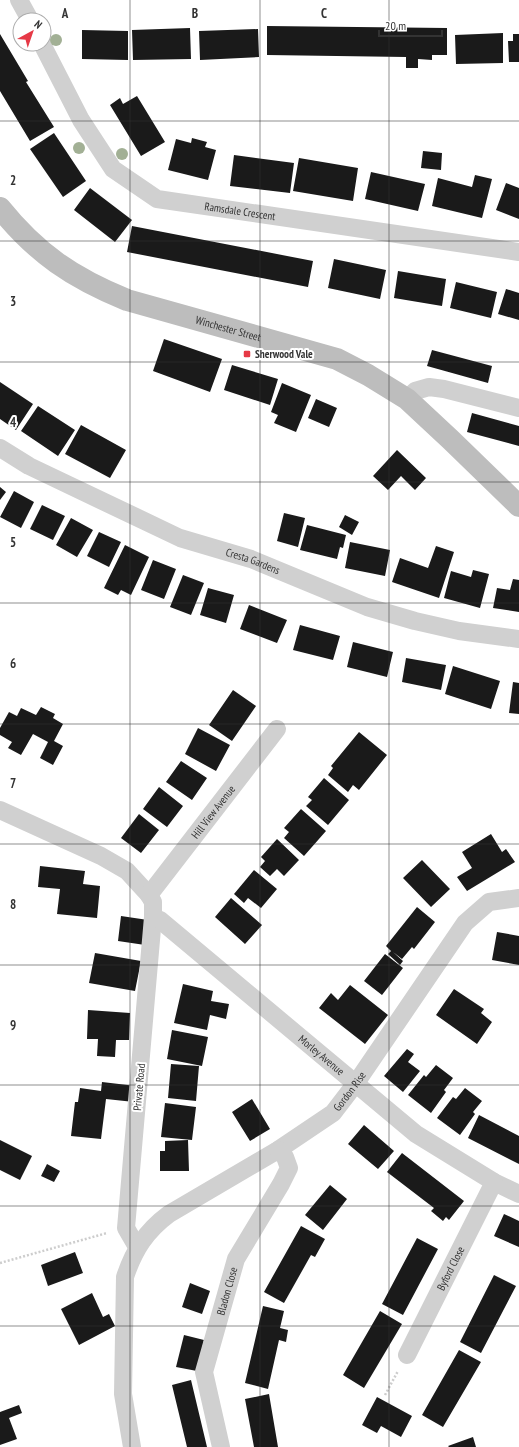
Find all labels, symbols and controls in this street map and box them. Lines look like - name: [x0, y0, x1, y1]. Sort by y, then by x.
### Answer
- text: A: [61, 5, 69, 22]
- text: B: [192, 5, 198, 22]
- text: C: [321, 5, 327, 22]
- north arrow: [12, 12, 52, 52]
- scale bar: [379, 12, 442, 38]
- text: N: [32, 17, 45, 32]
- text: 20 m: [385, 18, 406, 33]
- text: 2: [10, 172, 16, 189]
- street label: Ramsdale Crescent: [203, 199, 276, 223]
- text: 3: [10, 293, 16, 310]
- street label: Winchester Street: [194, 313, 263, 344]
- place label: Sherwood Vale: [255, 347, 313, 361]
- marker: Sherwood Vale: [242, 349, 252, 359]
- text: 4: [10, 414, 17, 431]
- text: 5: [10, 534, 16, 551]
- street label: Cresta Gardens: [224, 545, 282, 577]
- text: 6: [10, 655, 16, 672]
- text: 7: [10, 775, 16, 792]
- street label: Hill View Avenue: [188, 782, 238, 841]
- text: 8: [10, 896, 16, 913]
- text: 9: [10, 1017, 16, 1034]
- street label: Morley Avenue: [296, 1032, 348, 1078]
- street label: Private Road: [130, 1063, 148, 1111]
- street label: Gordon Rise: [330, 1068, 369, 1114]
- street label: Byford Close: [434, 1244, 468, 1293]
- street label: Bladon Close: [213, 1265, 241, 1317]

